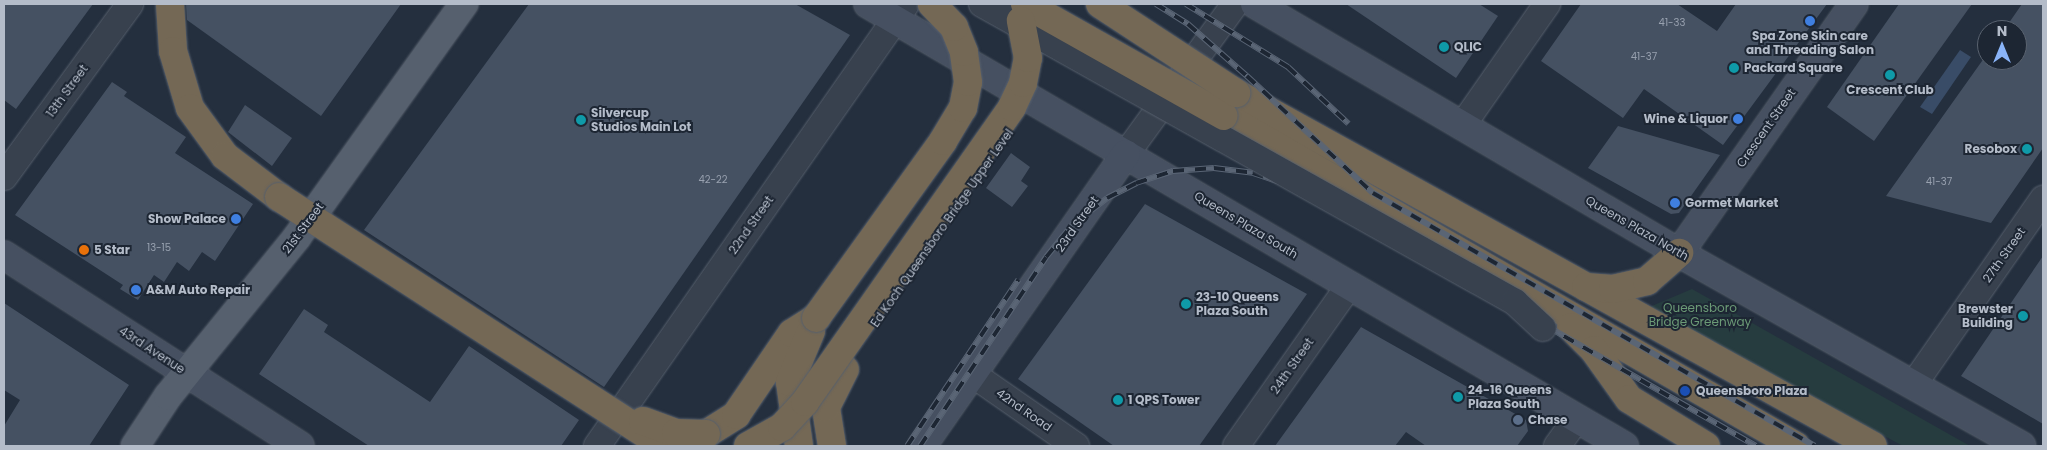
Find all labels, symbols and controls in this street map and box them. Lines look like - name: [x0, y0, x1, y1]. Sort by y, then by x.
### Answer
- marker: Spa Zone Skin care and Threading Salon: [1804, 15, 1816, 27]
- house number: 41-33: [1659, 17, 1685, 29]
- north arrow: [1977, 20, 2027, 70]
- text: N: [1997, 21, 2007, 41]
- place label: Spa Zone Skin care and Threading Salon: [1746, 29, 1874, 57]
- place label: QLIC: [1454, 40, 1482, 54]
- marker: QLIC: [1438, 41, 1450, 53]
- house number: 41-37: [1631, 51, 1657, 63]
- place label: Packard Square: [1744, 61, 1843, 75]
- street label: 13th Street: [43, 62, 91, 120]
- marker: Packard Square: [1728, 62, 1740, 74]
- marker: Crescent Club: [1884, 69, 1896, 81]
- place label: Crescent Club: [1846, 83, 1934, 97]
- street label: Crescent Street: [1734, 86, 1798, 170]
- place label: Silvercup Studios Main Lot: [591, 106, 691, 134]
- place label: Wine & Liquor: [1643, 112, 1728, 126]
- marker: Wine & Liquor: [1732, 113, 1744, 125]
- marker: Silvercup Studios Main Lot: [575, 114, 587, 126]
- street label: Ed Koch Queensboro Bridge Upper Level: [868, 126, 1016, 330]
- place label: Resobox: [1965, 142, 2017, 156]
- marker: Resobox: [2021, 143, 2033, 155]
- house number: 42-22: [698, 174, 728, 186]
- house number: 41-37: [1926, 176, 1952, 188]
- street label: Queens Plaza South: [1192, 188, 1300, 262]
- street label: 22nd Street: [726, 193, 776, 257]
- street label: 23rd Street: [1052, 193, 1102, 255]
- street label: Queens Plaza North: [1583, 193, 1691, 263]
- place label: Gormet Market: [1685, 196, 1778, 210]
- marker: Gormet Market: [1669, 197, 1681, 209]
- street label: 21st Street: [279, 200, 327, 256]
- place label: Show Palace: [148, 212, 226, 226]
- marker: Show Palace: [230, 213, 242, 225]
- street label: 27th Street: [1980, 225, 2028, 285]
- house number: 13-15: [147, 242, 171, 254]
- place label: 5 Star: [94, 243, 130, 257]
- marker: 5 Star: [78, 244, 90, 256]
- place label: A&M Auto Repair: [146, 283, 250, 297]
- marker: A&M Auto Repair: [130, 284, 142, 296]
- place label: 23-10 Queens Plaza South: [1196, 290, 1279, 318]
- marker: 23-10 Queens Plaza South: [1180, 298, 1192, 310]
- park label: Queensboro Bridge Greenway: [1649, 301, 1751, 329]
- place label: Brewster Building: [1958, 302, 2013, 330]
- marker: Brewster Building: [2017, 310, 2029, 322]
- street label: 43rd Avenue: [116, 323, 188, 377]
- street label: 24th Street: [1268, 335, 1316, 397]
- place label: 24-16 Queens Plaza South: [1468, 383, 1552, 411]
- marker: Queensboro Plaza: [1678, 384, 1692, 398]
- place label: Queensboro Plaza: [1696, 384, 1808, 398]
- street label: 42nd Road: [993, 386, 1055, 434]
- marker: 24-16 Queens Plaza South: [1452, 391, 1464, 403]
- place label: 1 QPS Tower: [1128, 393, 1200, 407]
- marker: 1 QPS Tower: [1112, 394, 1124, 406]
- place label: Chase: [1528, 413, 1567, 427]
- marker: Chase: [1512, 414, 1524, 426]

